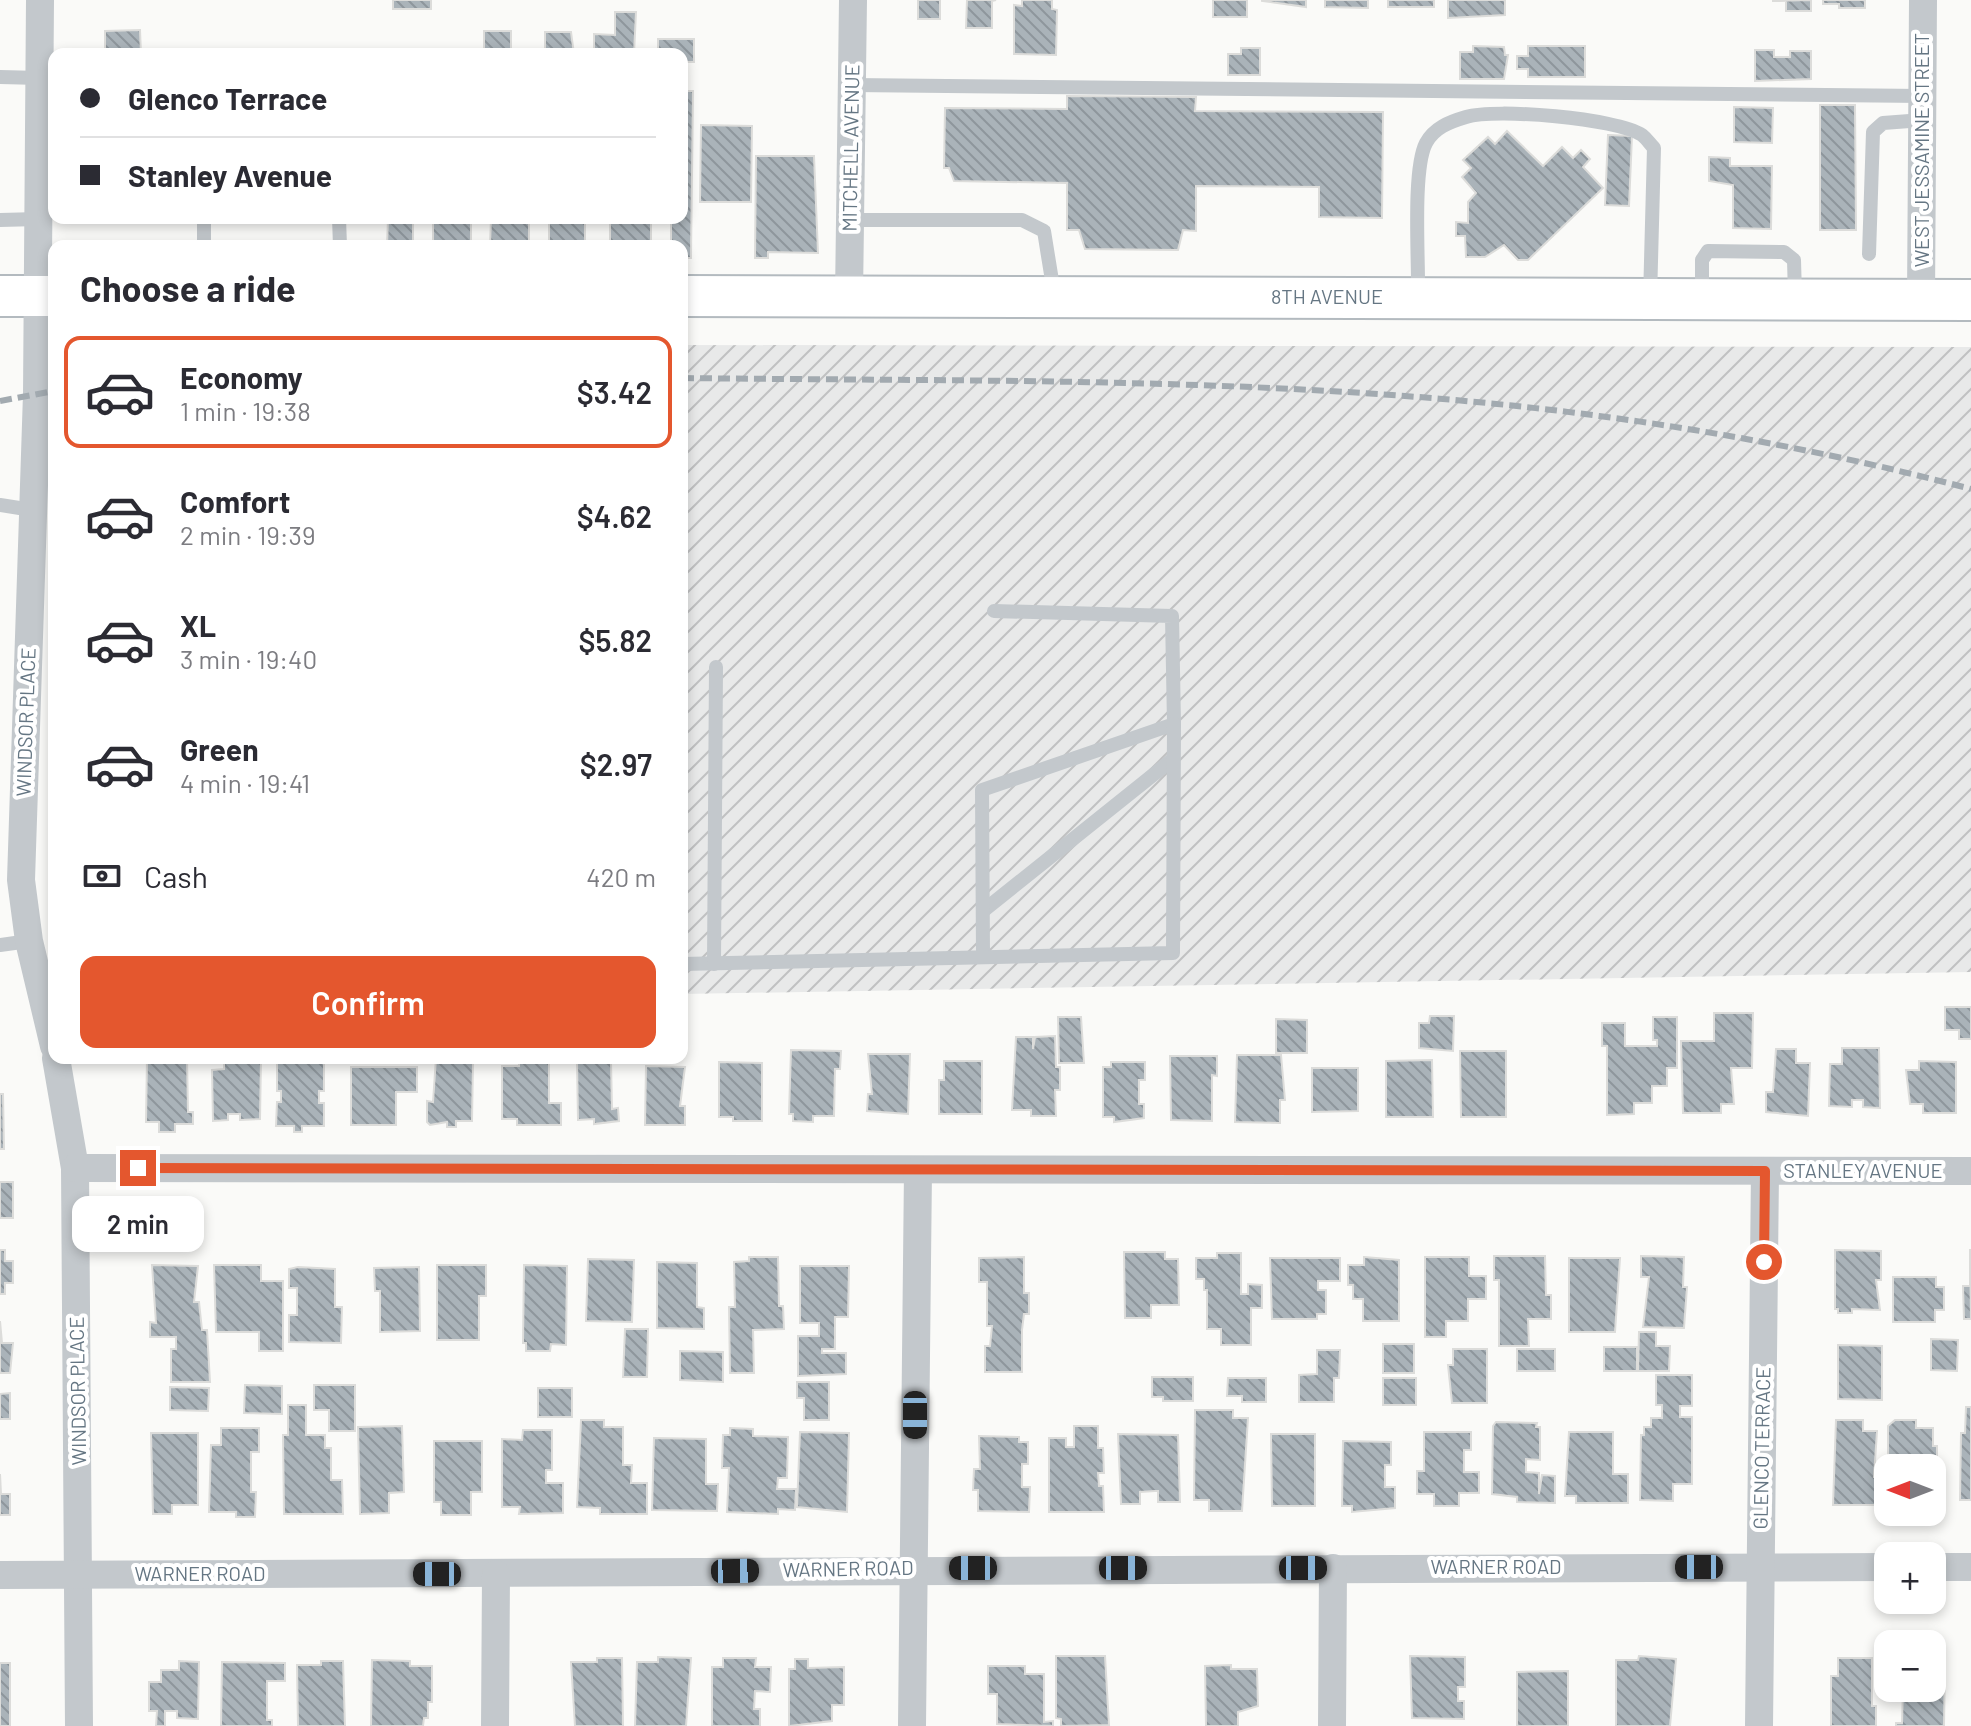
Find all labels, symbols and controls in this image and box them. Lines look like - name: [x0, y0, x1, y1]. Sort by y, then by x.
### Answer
- street label: WEST JESSAMINE STREET: [1909, 33, 1933, 267]
- street label: MITCHELL AVENUE: [837, 64, 863, 232]
- text: Glenco Terrace: [128, 80, 327, 116]
- text: Stanley Avenue: [128, 157, 332, 193]
- text: Choose a ride: [80, 266, 296, 309]
- street label: 8TH AVENUE: [1271, 284, 1383, 308]
- icon: car: [84, 356, 156, 428]
- text: Economy: [180, 359, 303, 395]
- text: $3.42: [577, 374, 652, 410]
- text: 1 min · 19:38: [180, 395, 311, 426]
- icon: car: [84, 480, 156, 552]
- text: Comfort: [180, 483, 290, 519]
- text: $4.62: [577, 498, 652, 534]
- text: 2 min · 19:39: [180, 519, 316, 550]
- icon: car: [84, 604, 156, 676]
- text: XL: [180, 607, 216, 643]
- text: $5.82: [578, 622, 652, 658]
- text: 3 min · 19:40: [180, 643, 317, 674]
- street label: WINDSOR PLACE: [10, 647, 40, 797]
- icon: car: [84, 728, 156, 800]
- text: Green: [180, 731, 259, 767]
- text: $2.97: [580, 746, 652, 782]
- text: 4 min · 19:41: [180, 767, 310, 798]
- icon: cash: [80, 854, 124, 898]
- text: Cash: [144, 858, 208, 894]
- text: 420 m: [586, 861, 656, 892]
- button: Confirm: [80, 956, 656, 1048]
- route end: [120, 1150, 156, 1186]
- street label: STANLEY AVENUE: [1783, 1158, 1943, 1182]
- callout: 2 min: [72, 1196, 204, 1252]
- text: 2 min: [107, 1208, 169, 1239]
- route start: [1746, 1244, 1782, 1280]
- street label: WINDSOR PLACE: [64, 1316, 90, 1466]
- street label: GLENCO TERRACE: [1748, 1366, 1774, 1530]
- car: [903, 1391, 927, 1439]
- north arrow: [1874, 1454, 1946, 1526]
- map controls: [1874, 1454, 1946, 1702]
- button: +: [1874, 1542, 1946, 1614]
- street label: WARNER ROAD: [1431, 1554, 1561, 1578]
- street label: WARNER ROAD: [782, 1555, 914, 1581]
- car: [1675, 1555, 1723, 1579]
- car: [949, 1556, 997, 1580]
- car: [1099, 1556, 1147, 1580]
- car: [1279, 1556, 1327, 1580]
- car: [711, 1559, 759, 1583]
- street label: WARNER ROAD: [135, 1561, 265, 1585]
- car: [413, 1562, 461, 1586]
- button: −: [1874, 1630, 1946, 1702]

